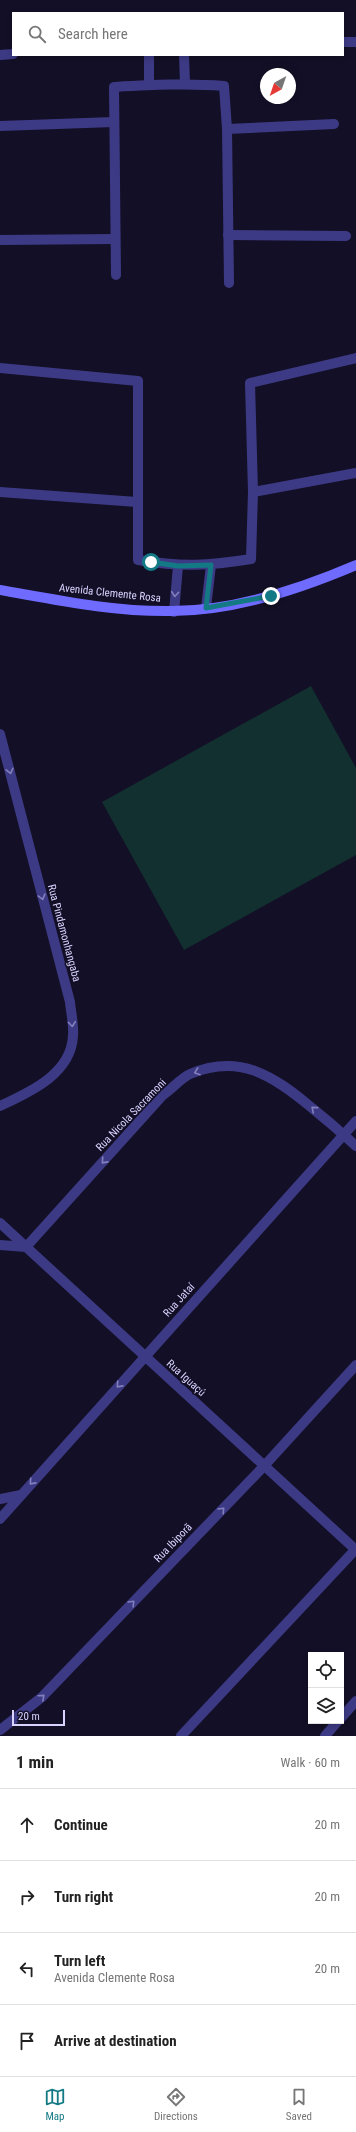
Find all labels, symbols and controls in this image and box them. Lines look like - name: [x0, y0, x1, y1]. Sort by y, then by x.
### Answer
- search box: [12, 12, 344, 56]
- icon: search: [26, 23, 48, 45]
- text: Search here: [58, 25, 128, 43]
- north arrow: [260, 68, 296, 104]
- route start: [142, 553, 160, 571]
- street label: Avenida Clemente Rosa: [58, 581, 162, 605]
- route end: [262, 587, 280, 605]
- one-way arrow: [171, 591, 180, 597]
- one-way arrow: [5, 768, 13, 775]
- street label: Rua Pindamonhangaba: [45, 883, 83, 983]
- one-way arrow: [37, 894, 46, 901]
- one-way arrow: [67, 1021, 76, 1027]
- one-way arrow: [194, 1067, 201, 1076]
- street label: Rua Nicola Sacramoni: [93, 1076, 169, 1154]
- one-way arrow: [311, 1107, 318, 1114]
- one-way arrow: [101, 1156, 109, 1164]
- street label: Rua Jataí: [161, 1280, 198, 1319]
- street label: Rua Iguaçú: [164, 1357, 208, 1399]
- one-way arrow: [116, 1380, 123, 1388]
- one-way arrow: [30, 1478, 37, 1485]
- one-way arrow: [217, 1507, 225, 1515]
- street label: Rua Ibiporã: [151, 1521, 195, 1565]
- one-way arrow: [127, 1600, 135, 1608]
- map controls: [308, 1652, 344, 1724]
- button: locate: [308, 1652, 344, 1688]
- button: layers: [308, 1688, 344, 1724]
- one-way arrow: [37, 1695, 44, 1702]
- scale bar: [12, 1708, 65, 1727]
- text: 20 m: [18, 1710, 40, 1723]
- text: 1 min: [16, 1752, 54, 1772]
- text: Walk · 60 m: [280, 1755, 340, 1770]
- icon: ahead: [16, 1814, 38, 1836]
- text: Continue: [54, 1816, 108, 1834]
- text: 20 m: [314, 1817, 340, 1832]
- icon: right: [16, 1886, 38, 1908]
- text: Turn right: [54, 1888, 113, 1906]
- text: 20 m: [314, 1889, 340, 1904]
- text: Turn left: [54, 1952, 105, 1970]
- icon: left: [16, 1958, 38, 1980]
- text: 20 m: [314, 1961, 340, 1976]
- text: Avenida Clemente Rosa: [54, 1970, 175, 1985]
- icon: arrive: [16, 2030, 38, 2052]
- text: Arrive at destination: [54, 2032, 177, 2050]
- tab: Map: [44, 2086, 66, 2123]
- tab: Directions: [154, 2086, 198, 2123]
- tab: Saved: [286, 2086, 312, 2123]

